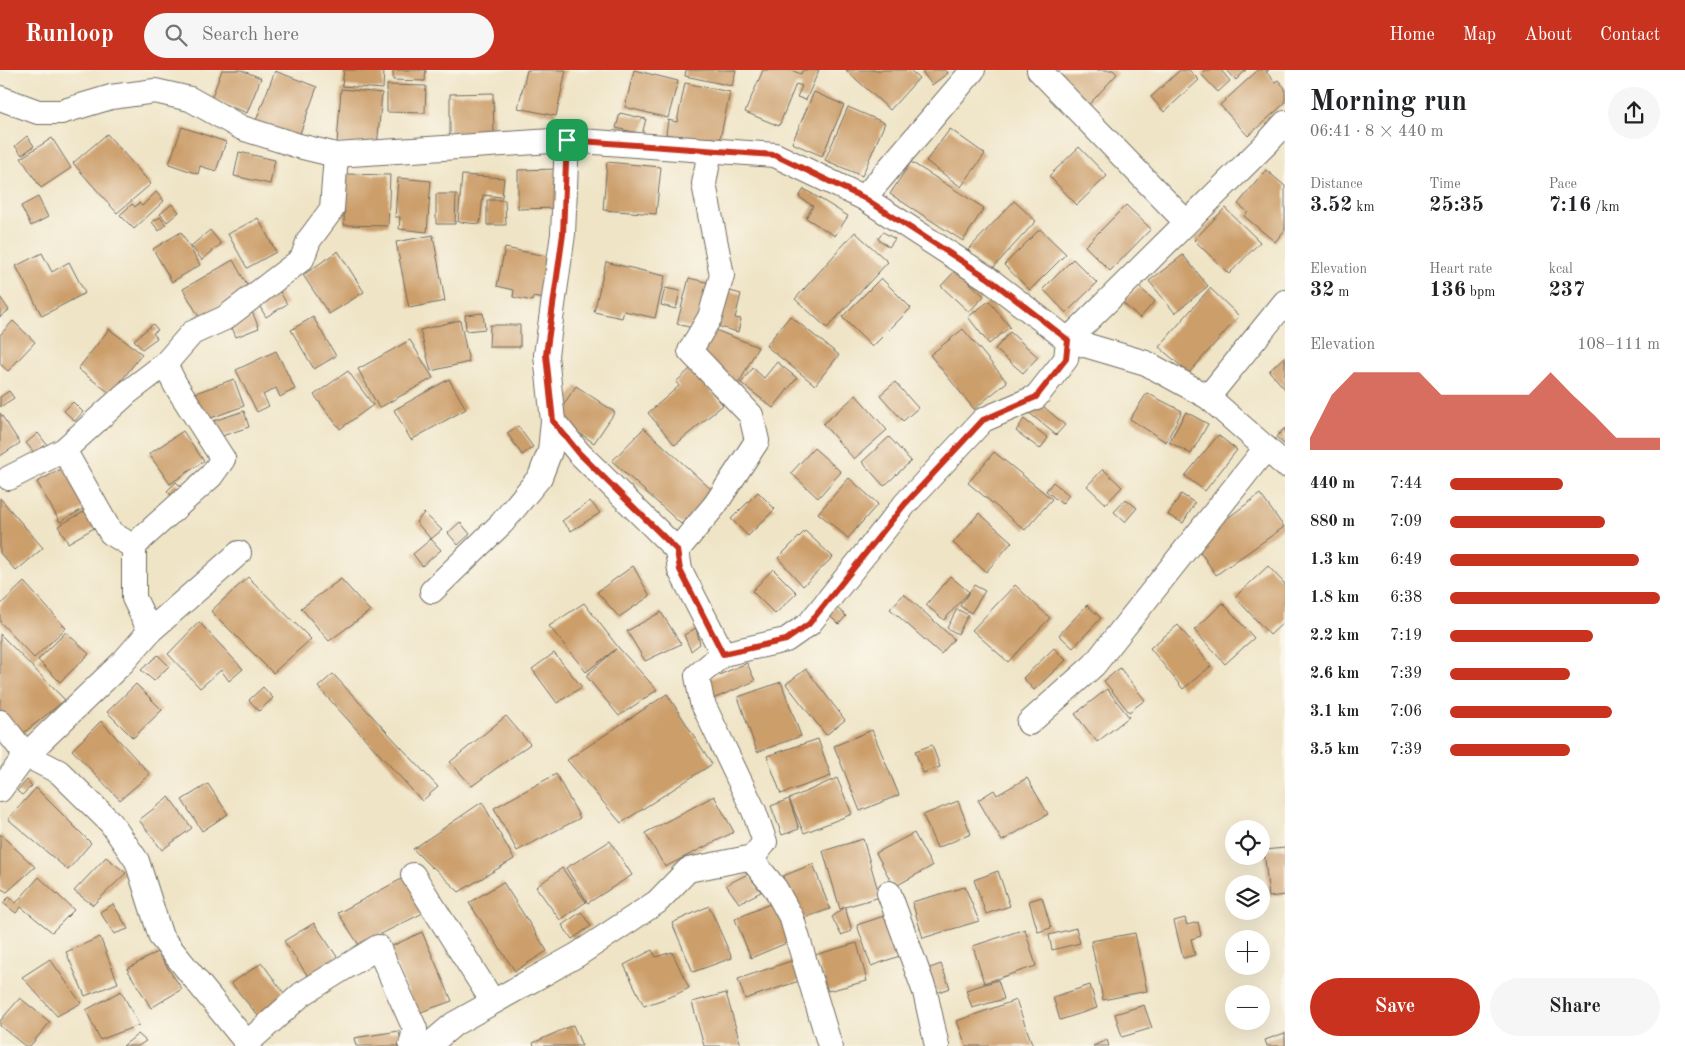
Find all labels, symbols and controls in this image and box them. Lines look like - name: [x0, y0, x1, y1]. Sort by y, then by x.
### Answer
- search box: [144, 13, 494, 58]
- icon: search: [162, 21, 190, 49]
- text: Runloop: [25, 23, 114, 47]
- text: Search here: [202, 26, 299, 45]
- text: Home: [1389, 26, 1435, 44]
- text: Map: [1463, 26, 1496, 44]
- text: About: [1524, 26, 1572, 44]
- text: Contact: [1600, 26, 1660, 44]
- button: share: [1608, 87, 1660, 139]
- text: Morning run: [1310, 89, 1467, 117]
- pin: [546, 119, 588, 161]
- text: 06:41 · 8 × 440 m: [1310, 124, 1443, 140]
- icon: arrive: [553, 126, 581, 154]
- text: Distance: [1310, 177, 1363, 191]
- text: Time: [1429, 177, 1461, 191]
- text: Pace: [1549, 177, 1577, 191]
- text: 3.52: [1310, 195, 1352, 216]
- text: 25:35: [1429, 195, 1484, 216]
- text: 7:16: [1549, 195, 1591, 216]
- text: km: [1352, 200, 1375, 214]
- text: /km: [1591, 200, 1620, 214]
- text: Elevation: [1310, 262, 1367, 276]
- text: Heart rate: [1429, 262, 1492, 276]
- text: kcal: [1549, 262, 1573, 276]
- text: 32: [1310, 280, 1334, 301]
- text: 136: [1429, 280, 1466, 301]
- text: 237: [1549, 280, 1585, 301]
- text: m: [1334, 285, 1349, 299]
- text: bpm: [1466, 285, 1495, 299]
- text: Elevation: [1310, 337, 1375, 353]
- text: 108–111 m: [1577, 337, 1660, 353]
- text: 440 m: [1310, 476, 1355, 492]
- text: 7:44: [1390, 476, 1422, 492]
- text: 880 m: [1310, 514, 1355, 530]
- text: 7:09: [1390, 514, 1422, 530]
- text: 1.3 km: [1310, 552, 1359, 568]
- text: 6:49: [1390, 552, 1422, 568]
- text: 1.8 km: [1310, 590, 1359, 606]
- text: 6:38: [1390, 590, 1422, 606]
- text: 2.2 km: [1310, 628, 1359, 644]
- text: 7:19: [1390, 628, 1422, 644]
- text: 2.6 km: [1310, 666, 1359, 682]
- text: 7:39: [1390, 666, 1422, 682]
- text: 3.1 km: [1310, 704, 1359, 720]
- text: 7:06: [1390, 704, 1422, 720]
- text: 3.5 km: [1310, 742, 1359, 758]
- text: 7:39: [1390, 742, 1422, 758]
- map controls: [1225, 820, 1270, 1030]
- button: locate: [1225, 820, 1270, 865]
- button: layers: [1225, 875, 1270, 920]
- button: +: [1225, 930, 1270, 975]
- button: Save: [1310, 978, 1480, 1036]
- button: Share: [1490, 978, 1660, 1036]
- button: −: [1225, 985, 1270, 1030]

